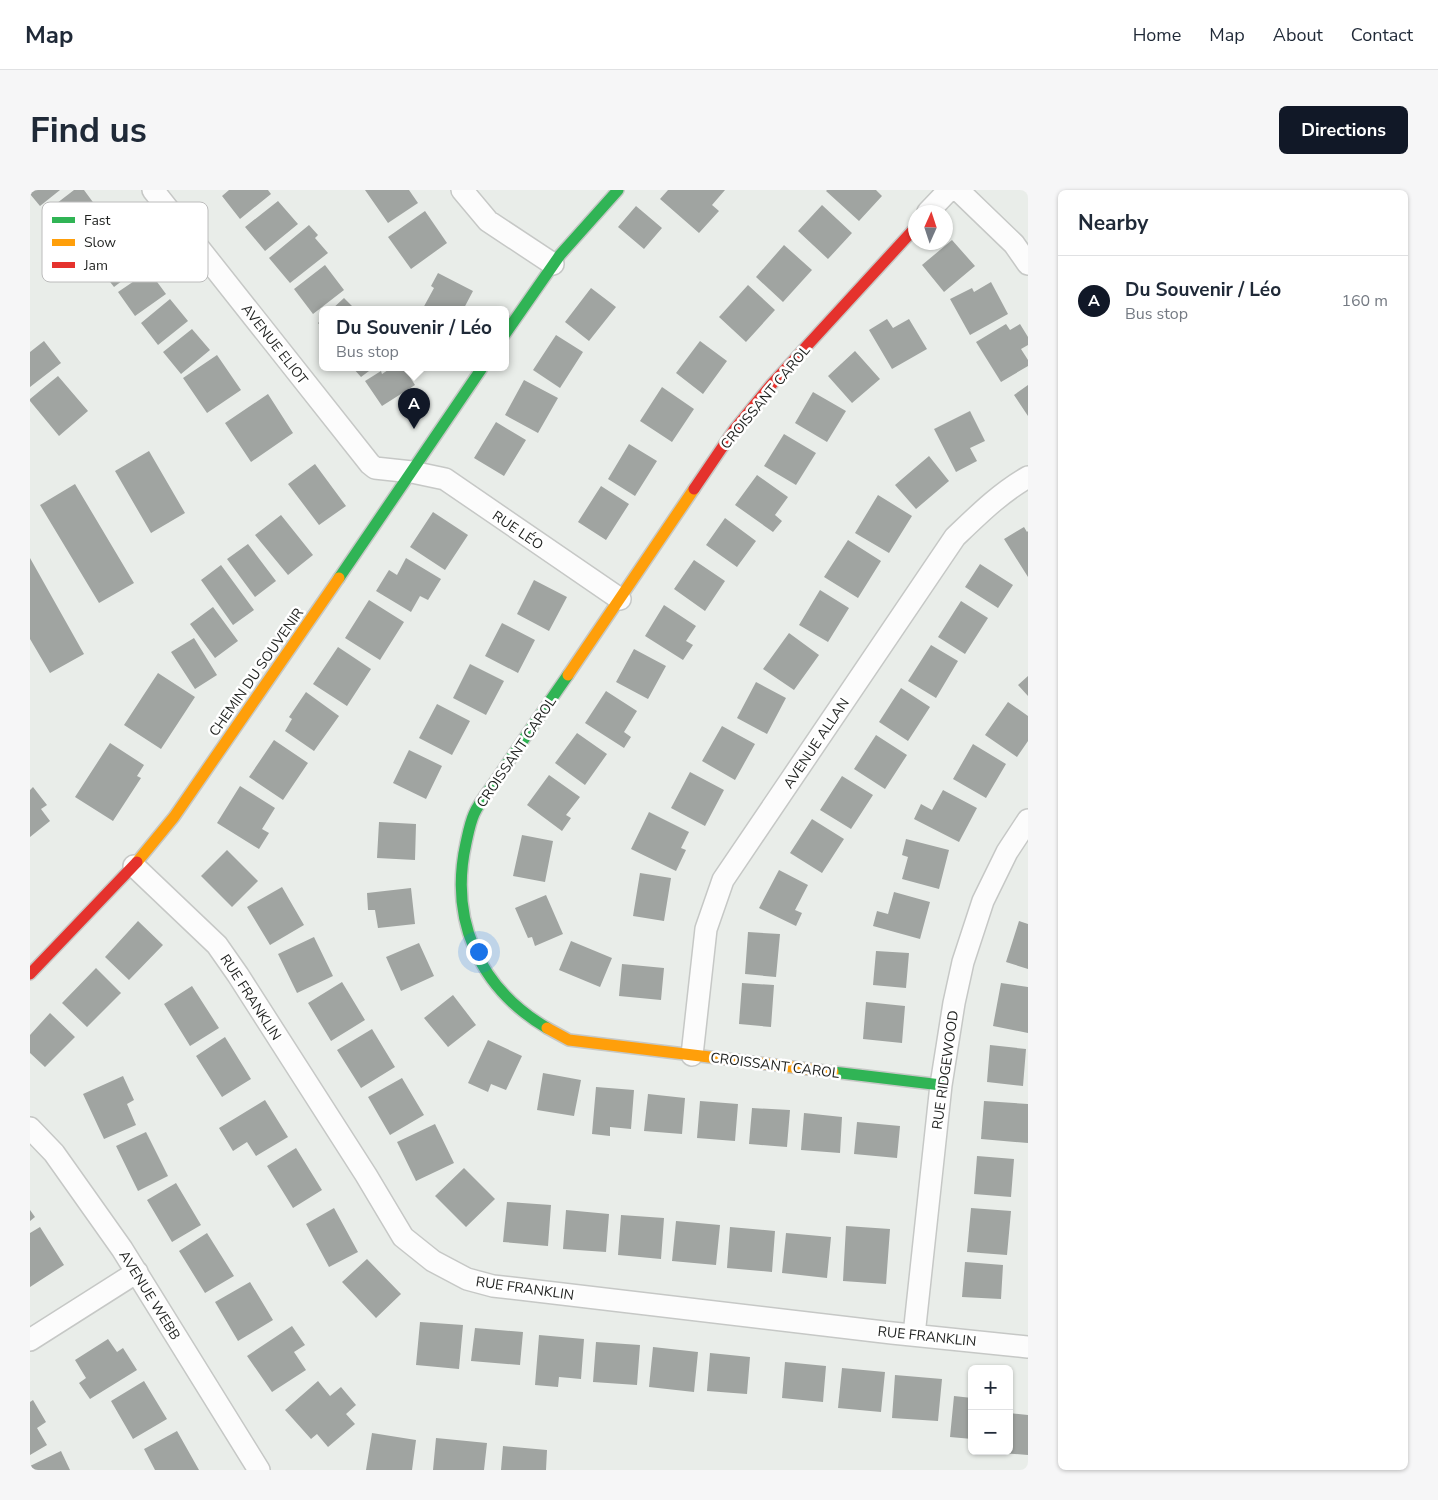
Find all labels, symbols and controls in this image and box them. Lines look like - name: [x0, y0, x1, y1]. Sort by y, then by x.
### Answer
- text: Map: [25, 19, 73, 51]
- text: Home: [1133, 23, 1181, 47]
- text: Map: [1209, 23, 1245, 47]
- text: About: [1273, 23, 1323, 47]
- text: Contact: [1351, 23, 1413, 47]
- button: Directions: [1279, 106, 1408, 154]
- text: Find us: [30, 107, 147, 154]
- legend: [42, 202, 208, 282]
- north arrow: [908, 205, 953, 250]
- text: Nearby: [1078, 209, 1148, 237]
- text: Fast: [84, 211, 110, 230]
- text: Slow: [84, 233, 116, 252]
- text: Jam: [83, 256, 108, 275]
- text: Du Souvenir / Léo: [1125, 277, 1281, 303]
- text: A: [1088, 290, 1100, 312]
- text: 160 m: [1341, 290, 1388, 312]
- street label: AVENUE ELIOT: [237, 300, 312, 389]
- text: Bus stop: [1125, 303, 1188, 325]
- popup: [319, 306, 509, 371]
- text: Du Souvenir / Léo: [336, 315, 492, 341]
- text: Bus stop: [336, 341, 399, 363]
- street label: CROISSANT CAROL: [716, 341, 815, 453]
- pin: A: [398, 388, 430, 429]
- street label: RUE LÉO: [488, 506, 547, 554]
- street label: CHEMIN DU SOUVENIR: [205, 604, 308, 740]
- street label: CROISSANT CAROL: [472, 693, 561, 811]
- street label: AVENUE ALLAN: [779, 694, 854, 792]
- your location: [466, 939, 492, 965]
- street label: RUE FRANKLIN: [216, 951, 286, 1044]
- street label: RUE RIDGEWOOD: [928, 1009, 963, 1131]
- street label: CROISSANT CAROL: [709, 1048, 841, 1083]
- street label: AVENUE WEBB: [114, 1247, 185, 1344]
- street label: RUE FRANKLIN: [475, 1272, 575, 1305]
- street label: RUE FRANKLIN: [877, 1322, 977, 1351]
- map controls: [968, 1365, 1013, 1455]
- button: +: [968, 1365, 1013, 1410]
- button: −: [968, 1410, 1013, 1455]

